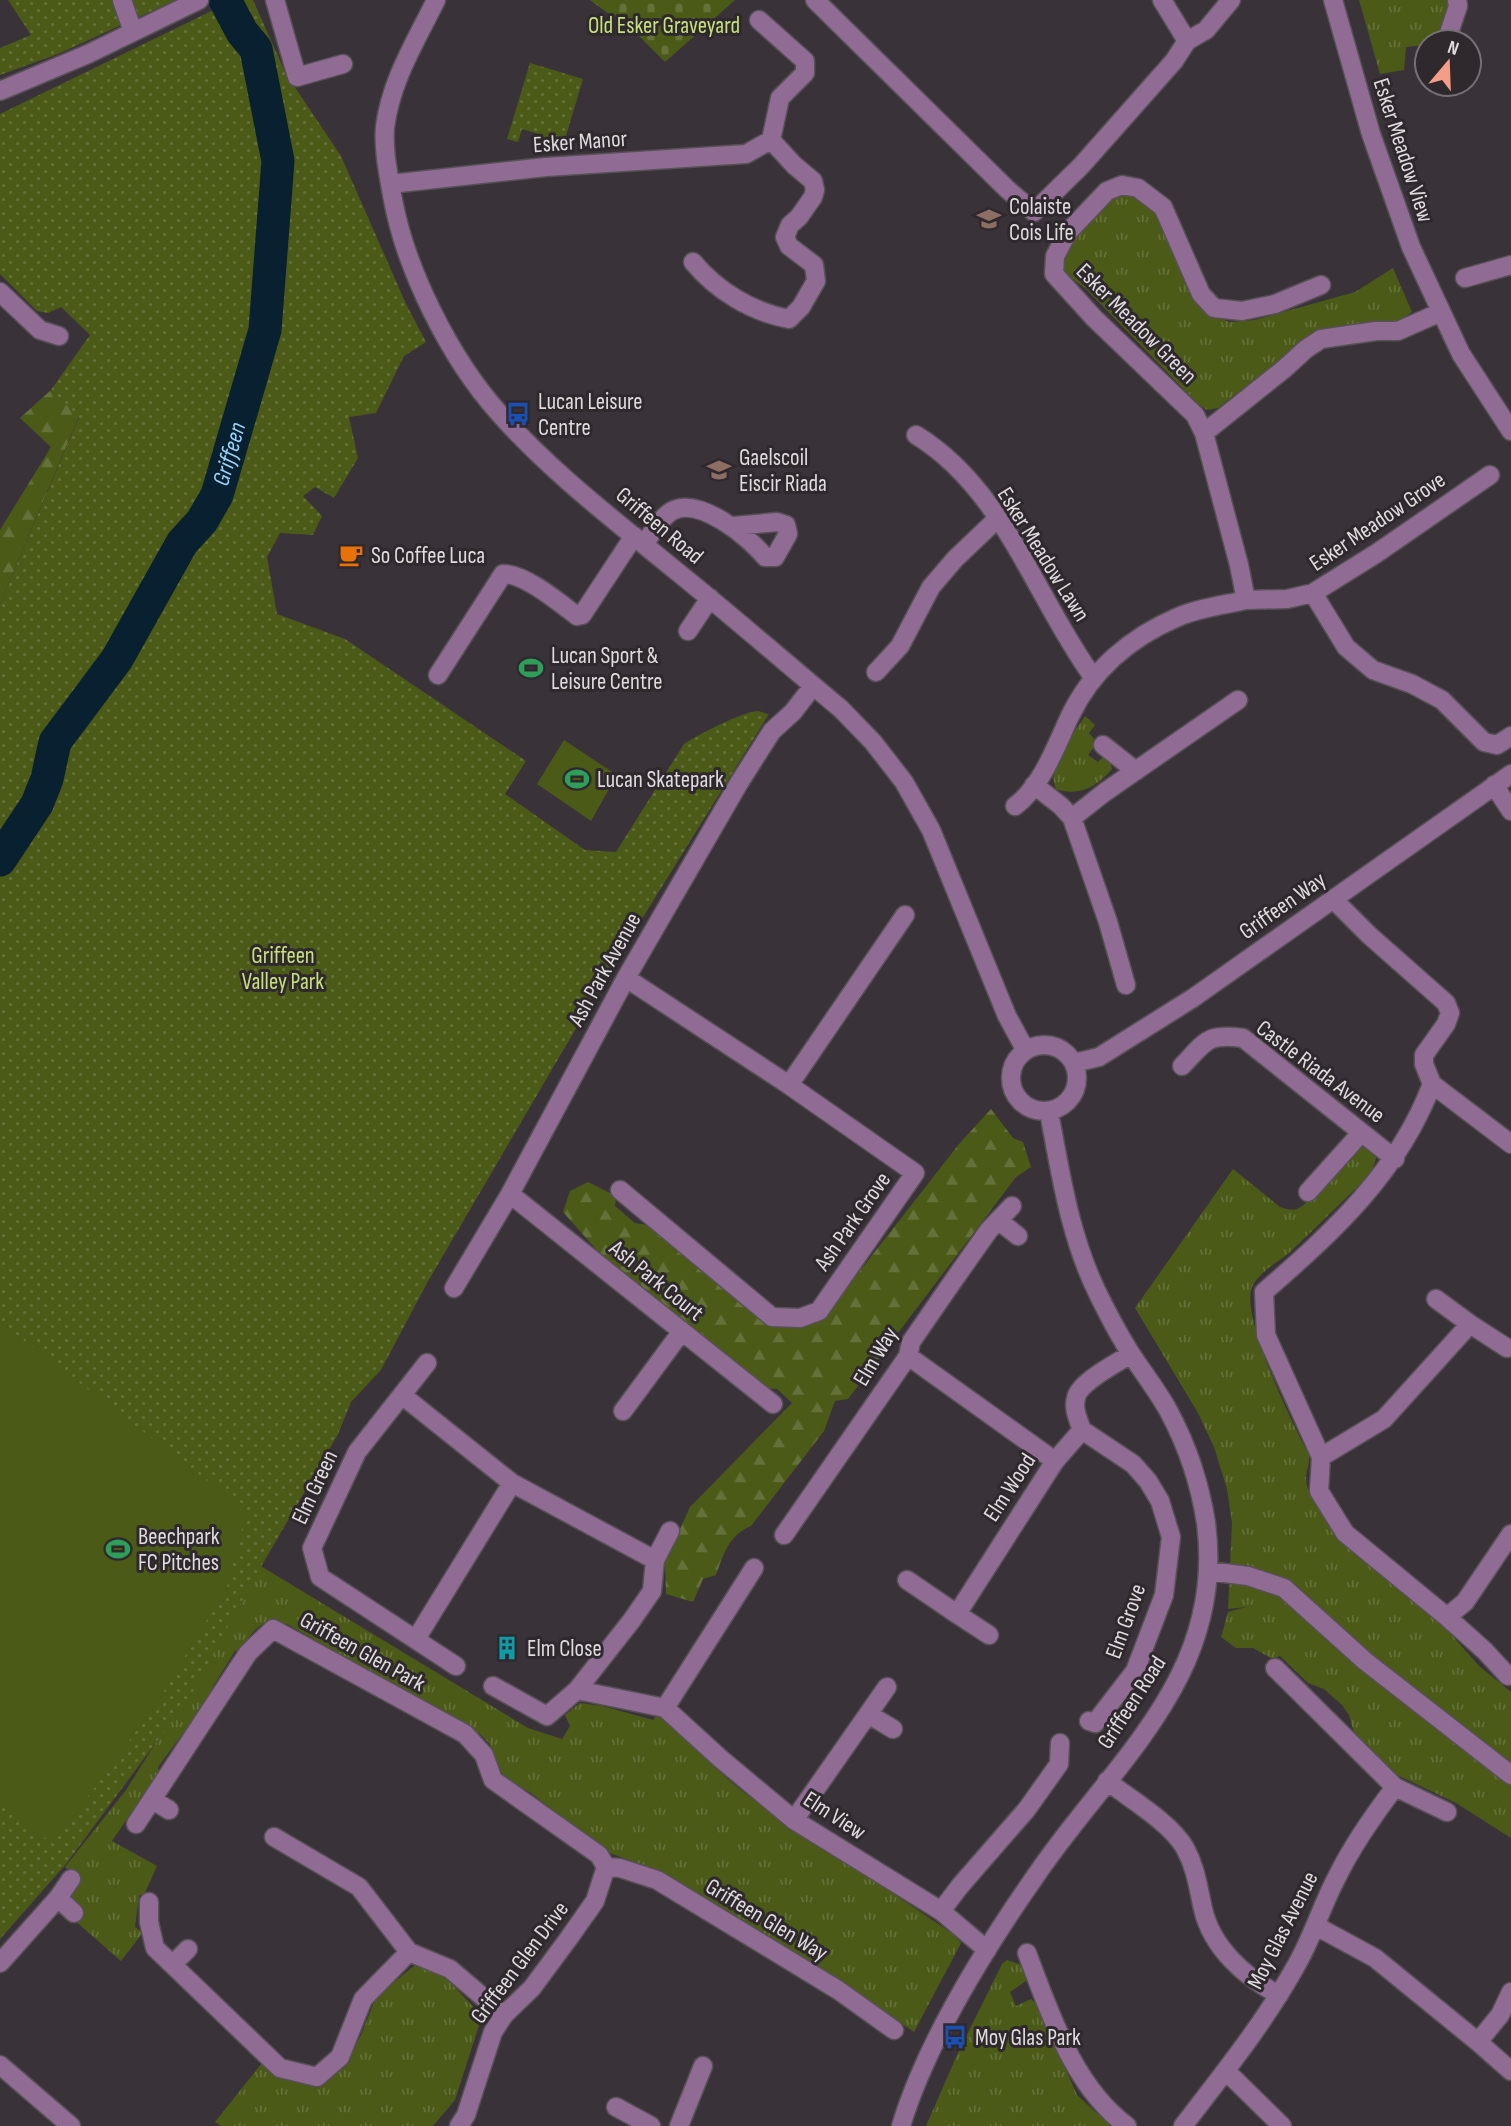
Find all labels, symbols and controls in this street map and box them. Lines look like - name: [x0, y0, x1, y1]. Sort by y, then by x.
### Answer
- park label: Old Esker Graveyard: [588, 12, 740, 40]
- north arrow: [1413, 28, 1483, 98]
- text: N: [1445, 36, 1462, 61]
- street label: Esker Meadow View: [1367, 75, 1440, 226]
- street label: Esker Manor: [532, 125, 628, 159]
- place label: Colaiste Cois Life: [1009, 193, 1074, 247]
- school or university icon: Colaiste Cois Life: [975, 205, 1003, 233]
- street label: Esker Meadow Green: [1070, 258, 1202, 390]
- place label: Lucan Leisure Centre: [538, 388, 643, 442]
- bus stop icon: Lucan Leisure Centre: [504, 400, 532, 428]
- water label: Griffeen: [206, 419, 252, 489]
- place label: Gaelscoil Eiscir Riada: [739, 444, 827, 498]
- school or university icon: Gaelscoil Eiscir Riada: [705, 456, 733, 484]
- street label: Esker Meadow Grove: [1304, 466, 1451, 578]
- street label: Griffeen Road: [610, 481, 709, 570]
- street label: Esker Meadow Lawn: [991, 482, 1096, 627]
- cafe icon: So Coffee Luca: [337, 541, 365, 569]
- place label: So Coffee Luca: [371, 542, 485, 570]
- place label: Lucan Sport & Leisure Centre: [551, 642, 662, 696]
- sports icon: Lucan Sport & Leisure Centre: [517, 654, 545, 682]
- sports icon: Lucan Skatepark: [563, 765, 591, 793]
- place label: Lucan Skatepark: [597, 766, 724, 794]
- street label: Griffeen Way: [1234, 866, 1331, 946]
- street label: Ash Park Avenue: [562, 908, 647, 1032]
- park label: Griffeen Valley Park: [242, 942, 324, 996]
- street label: Castle Riada Avenue: [1250, 1014, 1390, 1129]
- street label: Ash Park Grove: [808, 1167, 897, 1277]
- street label: Ash Park Court: [603, 1234, 709, 1327]
- street label: Elm Way: [847, 1322, 904, 1391]
- street label: Elm Green: [286, 1446, 344, 1529]
- street label: Elm Wood: [978, 1448, 1042, 1527]
- place label: Beechpark FC Pitches: [138, 1523, 220, 1577]
- sports icon: Beechpark FC Pitches: [104, 1535, 132, 1563]
- street label: Elm Grove: [1100, 1580, 1152, 1662]
- street label: Griffeen Glen Park: [295, 1606, 430, 1698]
- building icon: Elm Close: [493, 1634, 521, 1662]
- place label: Elm Close: [527, 1635, 602, 1663]
- street label: Griffeen Road: [1091, 1651, 1172, 1754]
- street label: Elm View: [798, 1785, 871, 1846]
- street label: Moy Glas Avenue: [1241, 1867, 1325, 1994]
- street label: Griffeen Glen Way: [700, 1872, 833, 1967]
- street label: Griffeen Glen Drive: [465, 1896, 575, 2029]
- bus stop icon: Moy Glas Park: [941, 2023, 969, 2051]
- place label: Moy Glas Park: [975, 2024, 1081, 2052]

